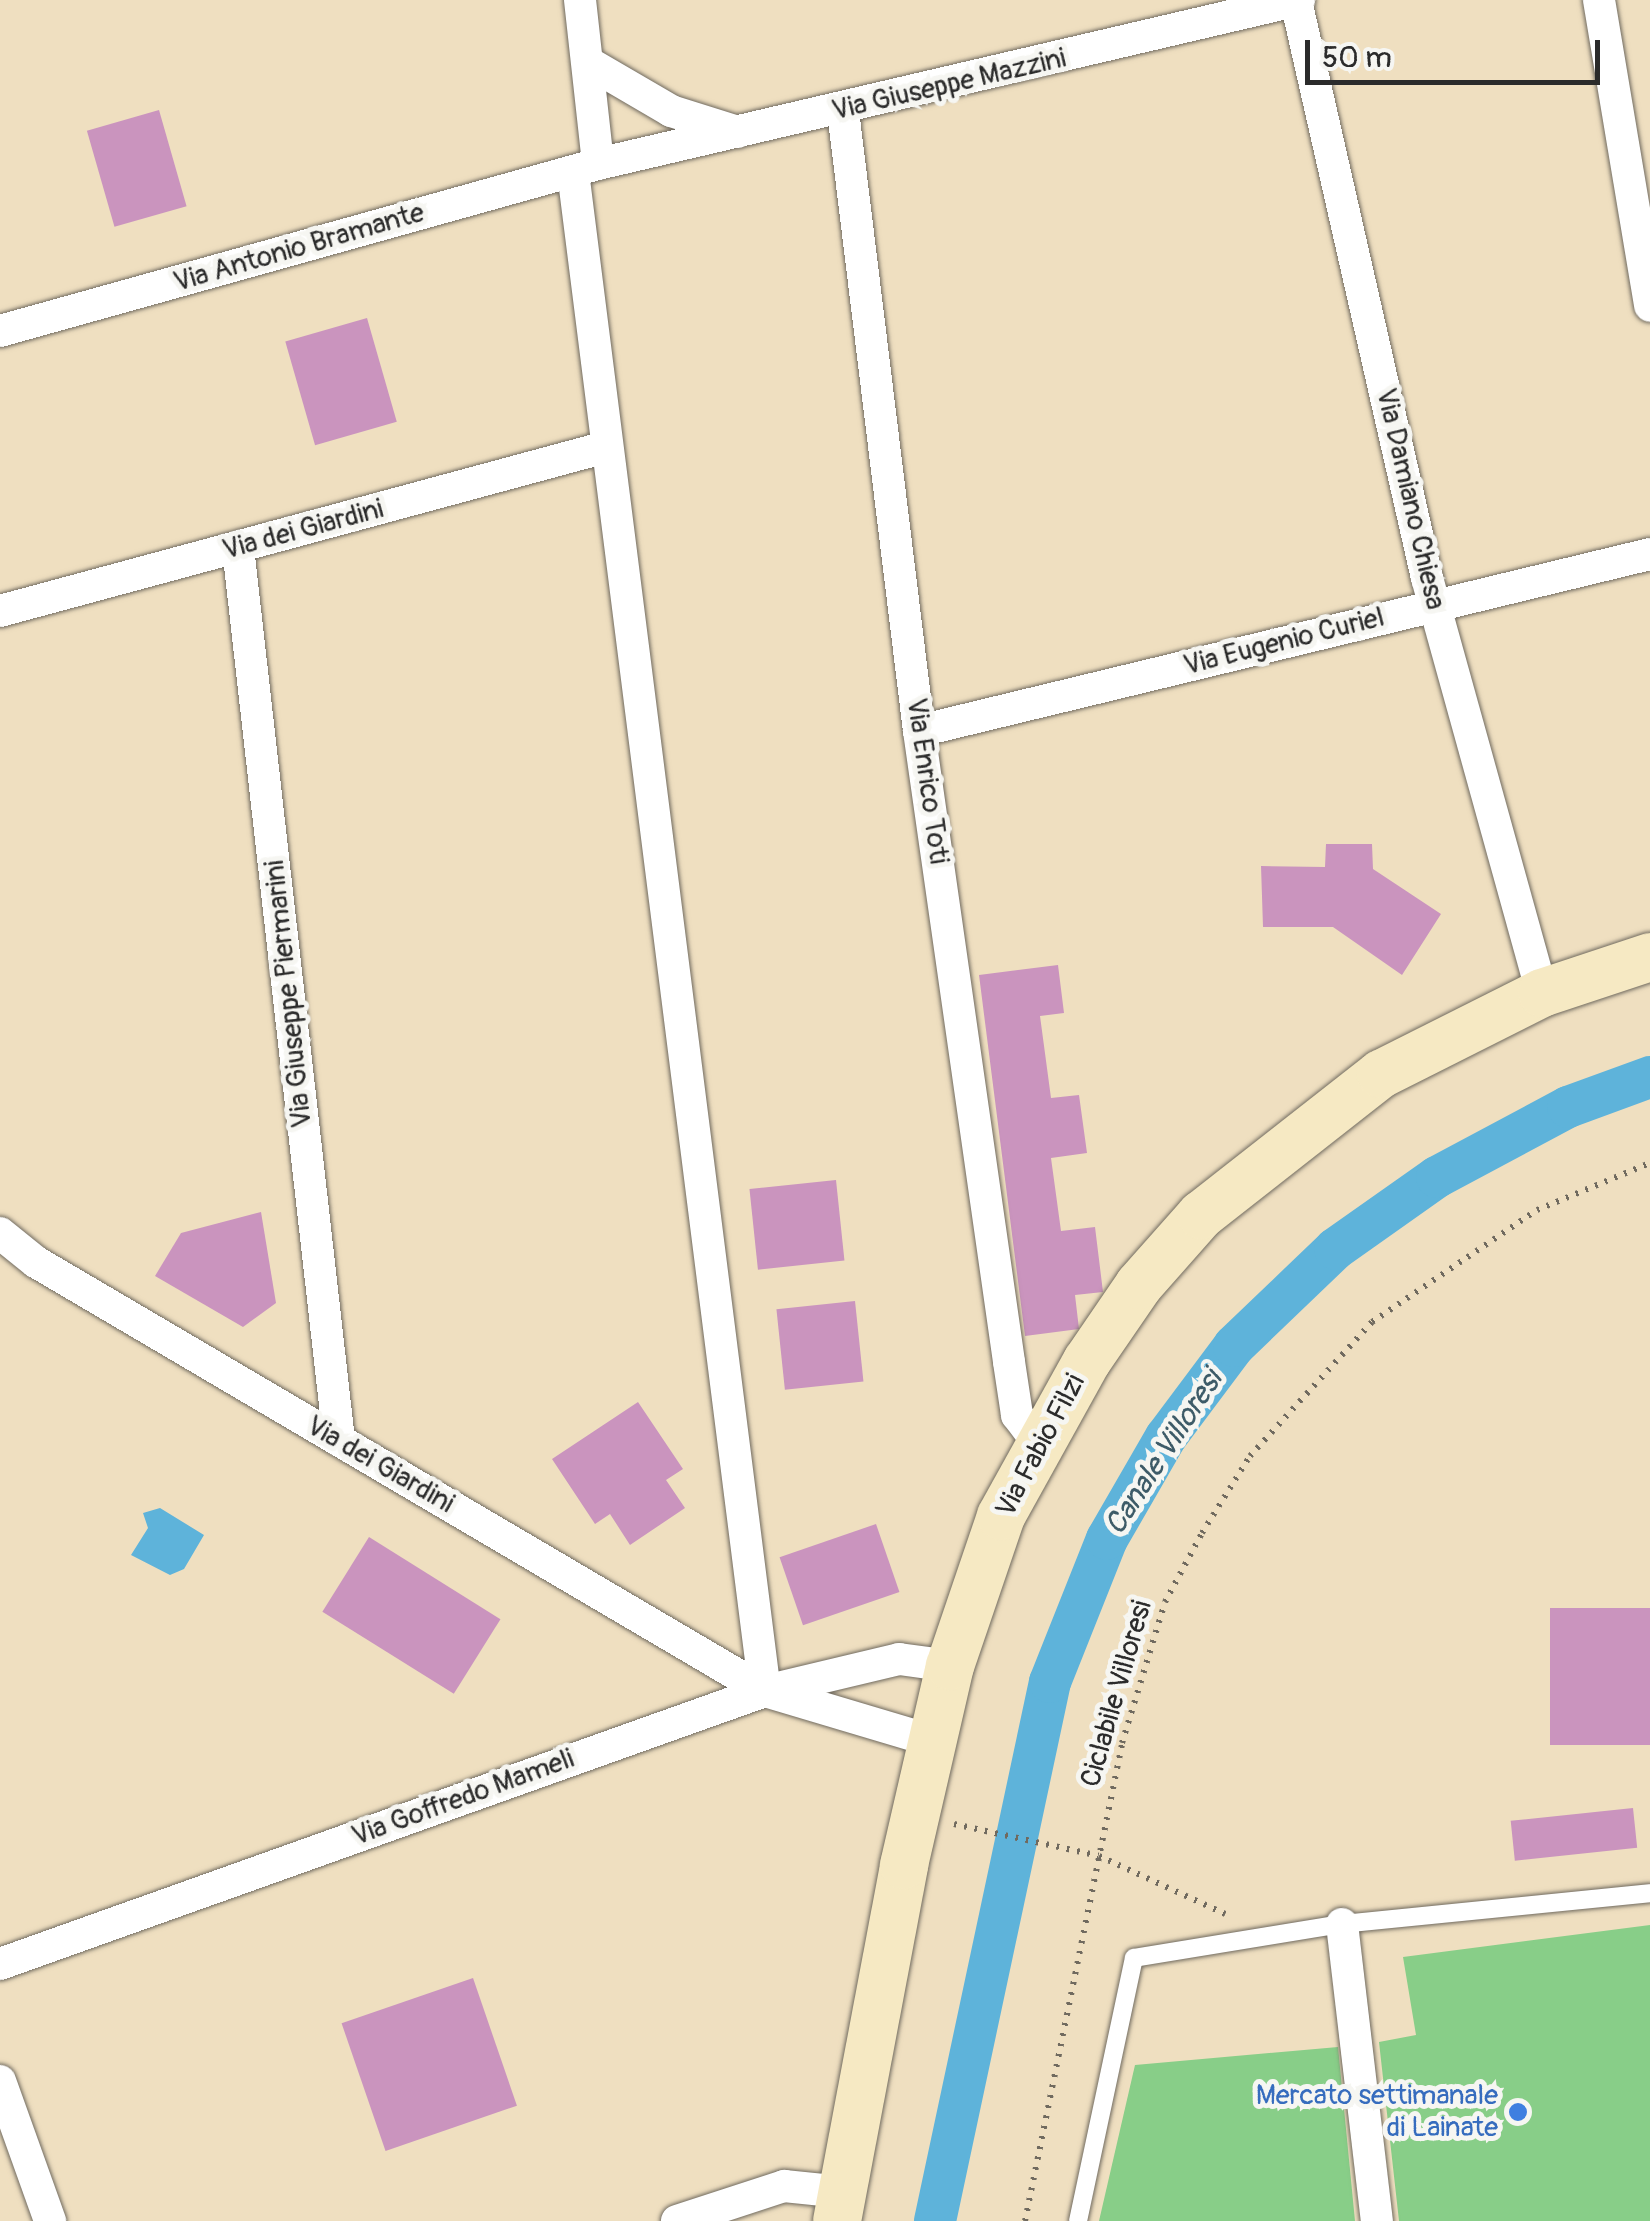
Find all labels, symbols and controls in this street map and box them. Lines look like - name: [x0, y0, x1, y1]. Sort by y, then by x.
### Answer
- scale bar: [1310, 20, 1605, 82]
- text: 50 m: [1322, 39, 1392, 76]
- street label: Via Giuseppe Mazzini: [829, 42, 1069, 128]
- street label: Via Antonio Bramante: [170, 196, 428, 300]
- street label: Via Damiano Chiesa: [1368, 385, 1452, 613]
- street label: Via dei Giardini: [219, 492, 387, 568]
- street label: Via Eugenio Curiel: [1180, 601, 1388, 683]
- street label: Via Enrico Toti: [899, 696, 955, 866]
- street label: Via Giuseppe Piermarini: [258, 859, 320, 1129]
- water label: Canale Villoresi: [1098, 1364, 1230, 1542]
- street label: Via Fabio Filzi: [989, 1369, 1093, 1523]
- street label: Via dei Giardini: [300, 1409, 460, 1521]
- street label: Ciclabile Villoresi: [1074, 1597, 1160, 1791]
- street label: Via Goffredo Mameli: [347, 1742, 579, 1854]
- place label: Mercato settimanale di Lainate: [1256, 2079, 1498, 2145]
- marker: Mercato settimanale di Lainate: [1507, 2101, 1529, 2123]

